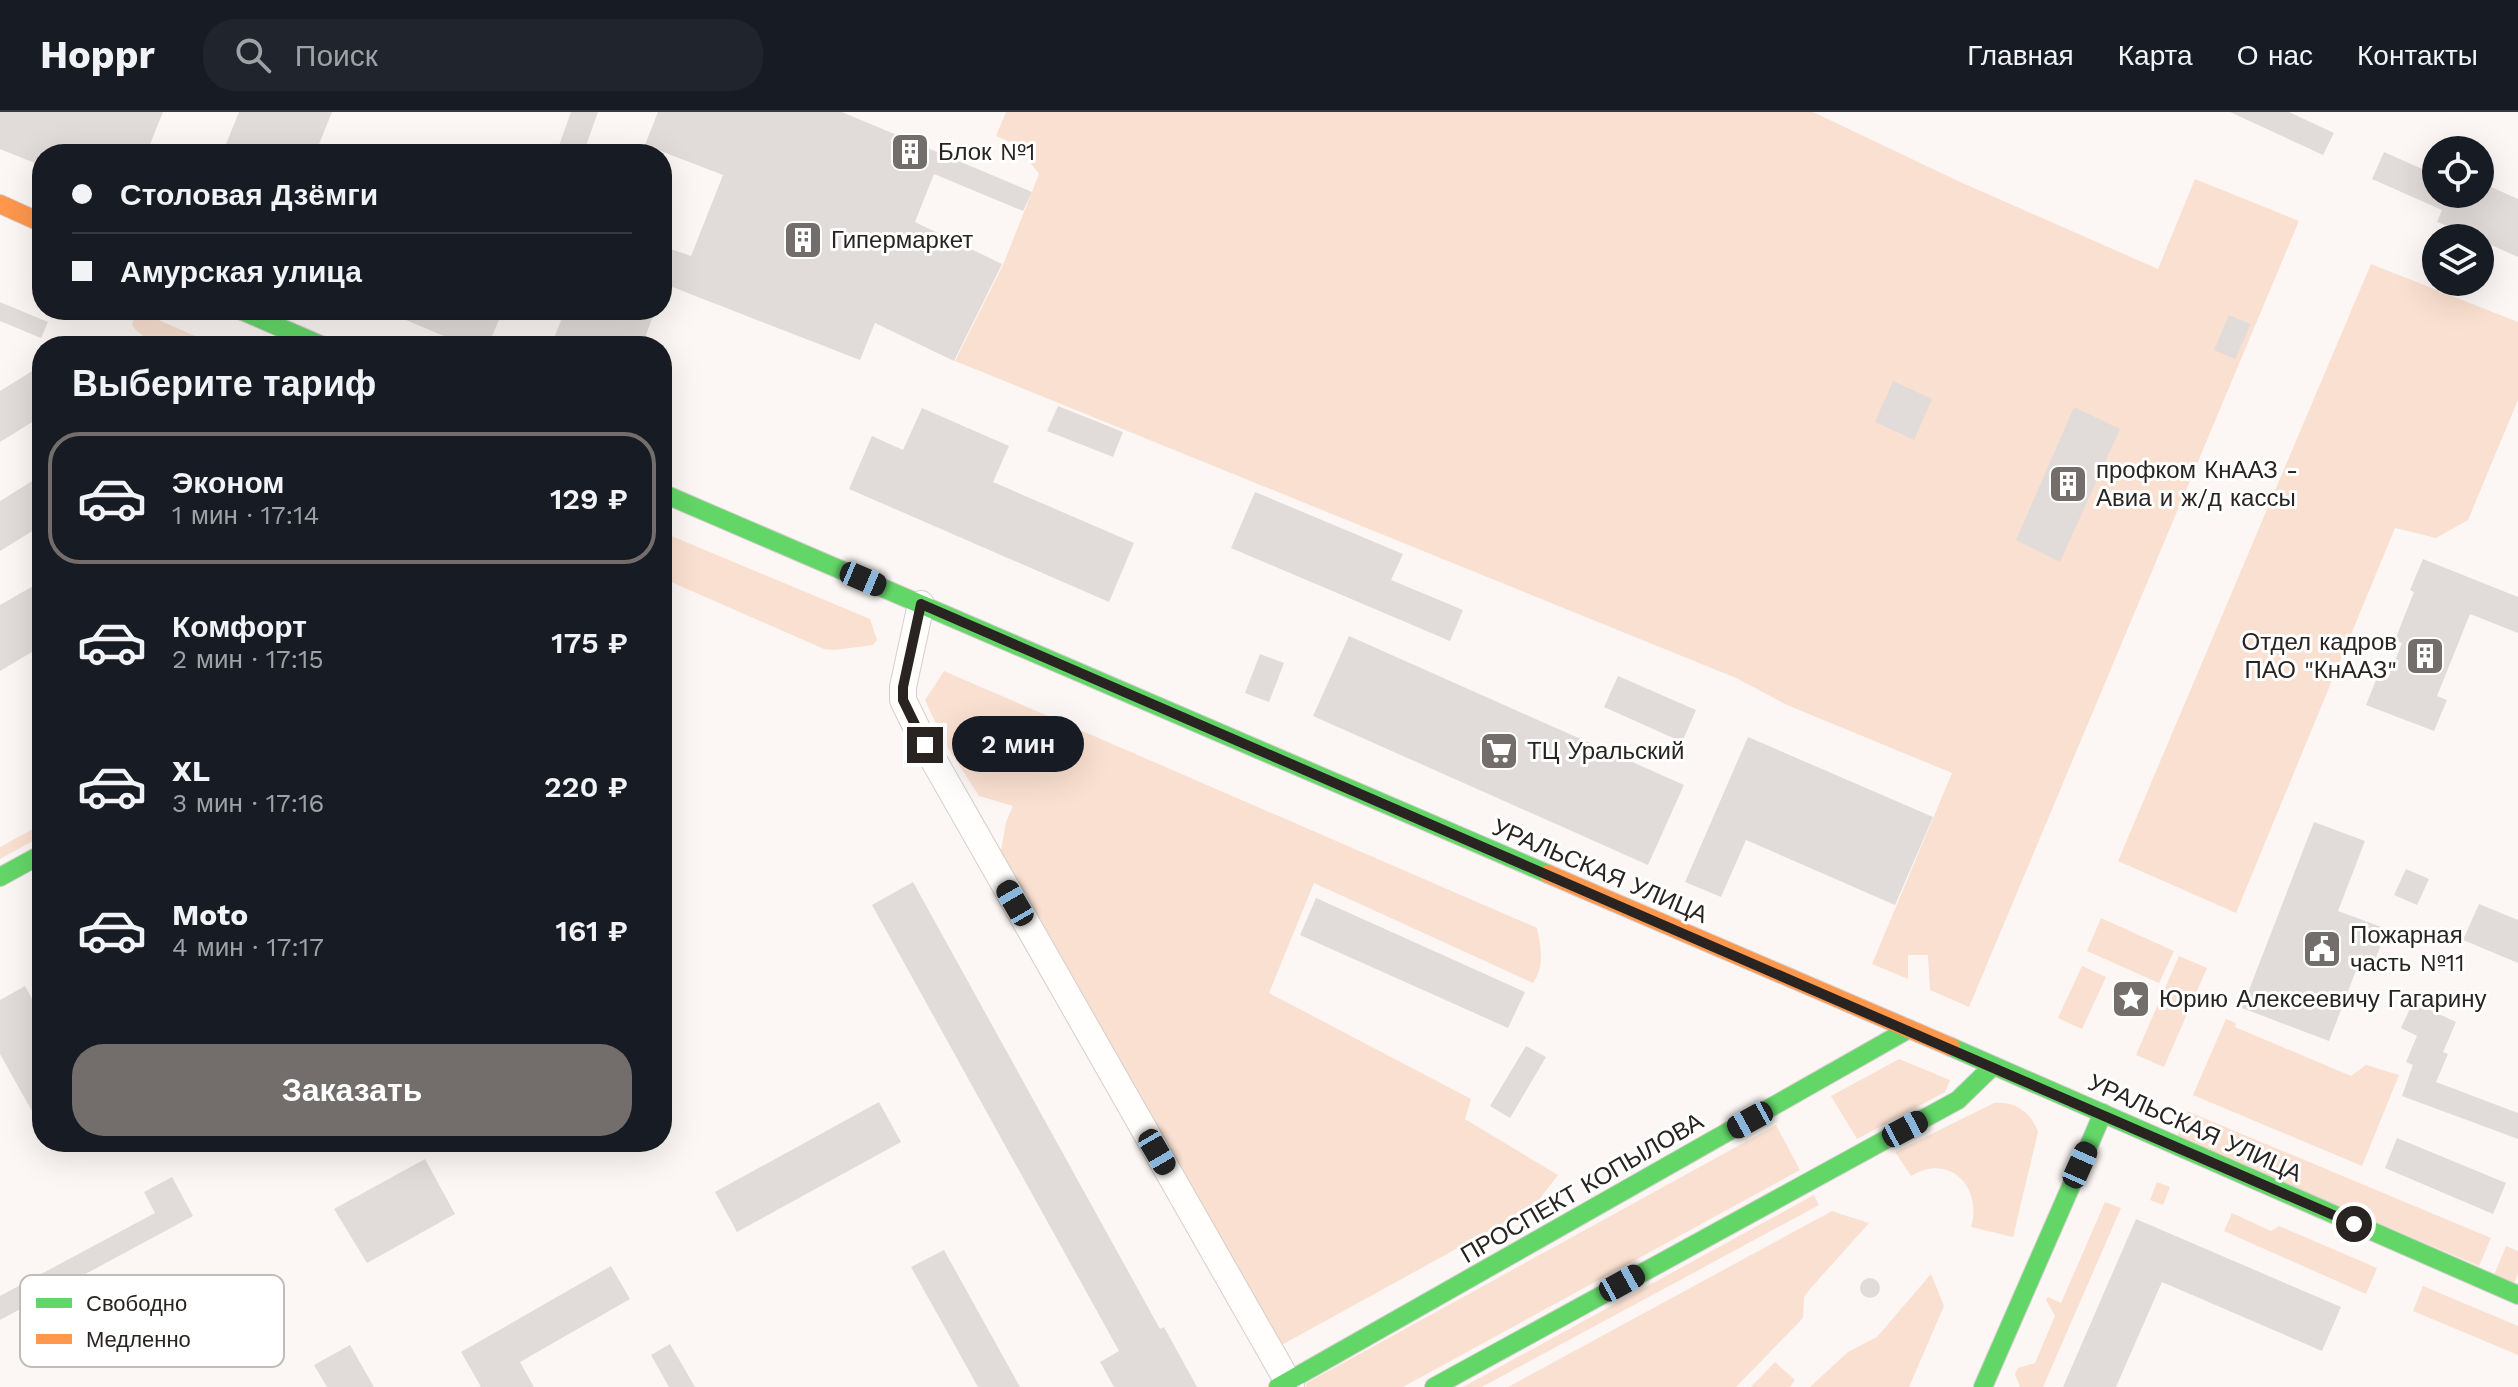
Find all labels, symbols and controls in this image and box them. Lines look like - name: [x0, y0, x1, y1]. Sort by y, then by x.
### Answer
- search box: [203, 19, 763, 91]
- text: Hoppr: [40, 33, 155, 77]
- icon: search: [231, 33, 275, 77]
- text: Поиск: [295, 38, 378, 73]
- text: Главная: [1967, 39, 2074, 72]
- text: Карта: [2118, 39, 2193, 72]
- text: О нас: [2237, 39, 2313, 72]
- text: Контакты: [2357, 39, 2478, 72]
- building icon: Блок №1: [889, 131, 931, 173]
- map controls: [2422, 136, 2494, 296]
- button: locate: [2422, 136, 2494, 208]
- place label: Блок №1: [938, 138, 1035, 166]
- text: Столовая Дзёмги: [120, 177, 378, 212]
- building icon: Гипермаркет: [782, 219, 824, 261]
- button: layers: [2422, 224, 2494, 296]
- place label: Гипермаркет: [831, 226, 973, 254]
- text: Амурская улица: [120, 254, 362, 289]
- text: Выберите тариф: [72, 363, 376, 405]
- place label: профком КнААЗ - Авиа и ж/д кассы: [2096, 456, 2298, 512]
- icon: car: [76, 462, 148, 534]
- building icon: профком КнААЗ - Авиа и ж/д кассы: [2047, 463, 2089, 505]
- text: Эконом: [172, 465, 285, 500]
- text: 129 ₽: [550, 481, 628, 516]
- text: 1 мин · 17:14: [172, 500, 319, 530]
- car: [836, 559, 890, 599]
- icon: car: [76, 606, 148, 678]
- text: Комфорт: [172, 609, 307, 644]
- text: 175 ₽: [551, 625, 628, 660]
- place label: Отдел кадров ПАО "КнААЗ": [2242, 628, 2397, 684]
- building icon: Отдел кадров ПАО "КнААЗ": [2404, 635, 2446, 677]
- text: 2 мин · 17:15: [172, 644, 324, 674]
- callout: 2 мин: [953, 717, 1085, 773]
- route end: [907, 727, 943, 763]
- text: 2 мин: [981, 729, 1055, 759]
- supermarket icon: ТЦ Уральский: [1478, 730, 1520, 772]
- place label: ТЦ Уральский: [1527, 737, 1684, 765]
- icon: car: [76, 750, 148, 822]
- text: XL: [172, 753, 210, 788]
- text: 220 ₽: [544, 769, 628, 804]
- text: 3 мин · 17:16: [172, 788, 324, 818]
- street label: УРАЛЬСКАЯ УЛИЦА: [1488, 813, 1712, 929]
- car: [993, 876, 1037, 930]
- icon: car: [76, 894, 148, 966]
- text: Moto: [172, 897, 248, 932]
- text: 161 ₽: [556, 913, 628, 948]
- place label: Пожарная часть №11: [2350, 921, 2465, 977]
- public building icon: Пожарная часть №11: [2301, 928, 2343, 970]
- text: 4 мин · 17:17: [172, 932, 324, 962]
- place icon: Юрию Алексеевичу Гагарину: [2110, 978, 2152, 1020]
- place label: Юрию Алексеевичу Гагарину: [2159, 985, 2486, 1013]
- button: Заказать: [72, 1044, 632, 1136]
- street label: УРАЛЬСКАЯ УЛИЦА: [2084, 1068, 2306, 1188]
- car: [1723, 1098, 1777, 1142]
- street label: ПРОСПЕКТ КОПЫЛОВА: [1456, 1107, 1708, 1269]
- car: [1878, 1107, 1932, 1151]
- car: [1135, 1125, 1179, 1179]
- car: [2059, 1138, 2101, 1192]
- route start: [2336, 1206, 2372, 1242]
- car: [1595, 1261, 1649, 1305]
- legend: [20, 1275, 284, 1367]
- text: Свободно: [86, 1291, 187, 1316]
- text: Медленно: [86, 1327, 191, 1352]

